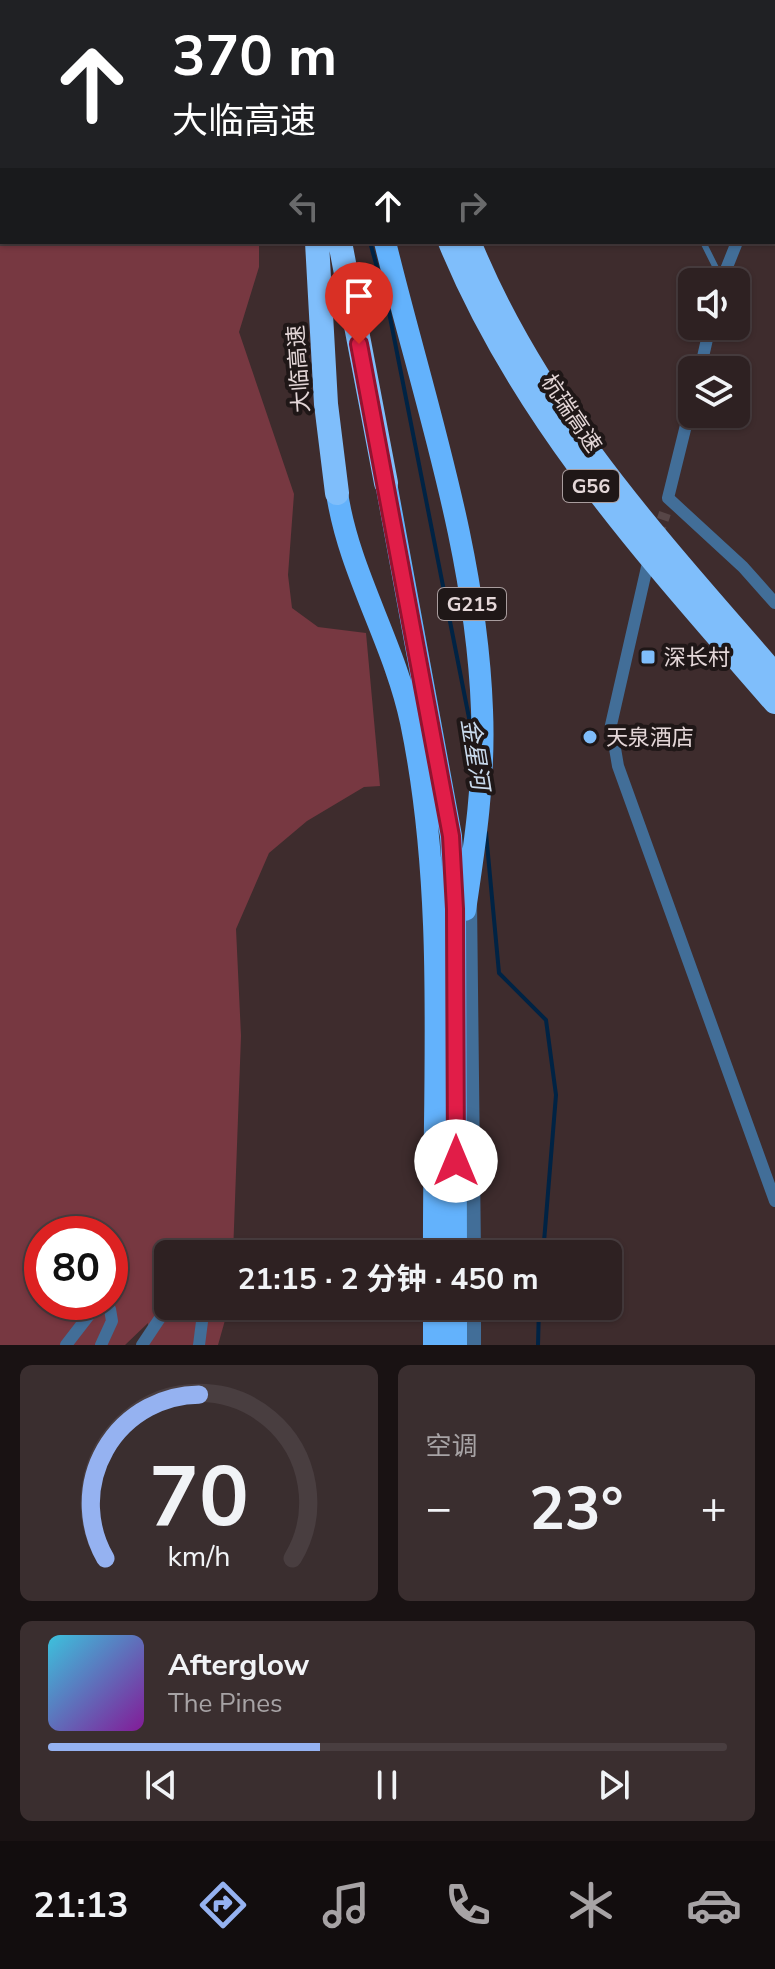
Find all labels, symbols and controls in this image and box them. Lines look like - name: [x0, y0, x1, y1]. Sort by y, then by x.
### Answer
- text: 370 m: [172, 18, 337, 95]
- icon: ahead: [40, 32, 144, 136]
- text: 大临高速: [172, 97, 316, 146]
- icon: left: [282, 184, 326, 228]
- icon: ahead: [366, 184, 410, 228]
- icon: right: [450, 184, 494, 228]
- pin: [325, 262, 393, 344]
- map controls: [678, 268, 750, 428]
- button: sound: [678, 268, 750, 340]
- icon: arrive: [337, 274, 381, 318]
- street label: 大临高速: [281, 324, 317, 414]
- button: layers: [678, 356, 750, 428]
- street label: 杭瑞高速: [534, 369, 608, 458]
- road number: G56: [563, 470, 619, 502]
- road number: G215: [438, 588, 506, 620]
- place label: 深长村: [664, 643, 730, 673]
- marker: 深长村: [639, 648, 657, 666]
- water label: 金星河: [454, 716, 497, 796]
- place label: 天泉酒店: [606, 723, 694, 753]
- marker: 天泉酒店: [581, 728, 599, 746]
- position arrow: [414, 1119, 498, 1203]
- speed limit sign: 80: [24, 1216, 128, 1320]
- text: 21:15 · 2 分钟 · 450 m: [237, 1259, 539, 1300]
- text: 空调: [426, 1429, 478, 1464]
- text: 70: [149, 1441, 249, 1554]
- text: 23°: [529, 1468, 624, 1550]
- text: −: [426, 1479, 452, 1539]
- text: +: [701, 1479, 727, 1539]
- text: km/h: [167, 1537, 230, 1576]
- text: Afterglow: [168, 1645, 309, 1686]
- text: The Pines: [168, 1686, 283, 1721]
- icon: previous: [139, 1763, 183, 1807]
- icon: pause: [365, 1763, 409, 1807]
- icon: next: [592, 1763, 636, 1807]
- icon: directions: [195, 1877, 251, 1933]
- icon: music: [318, 1877, 374, 1933]
- icon: phone: [440, 1877, 496, 1933]
- icon: climate: [563, 1877, 619, 1933]
- icon: car: [686, 1877, 742, 1933]
- text: 21:13: [33, 1881, 129, 1930]

